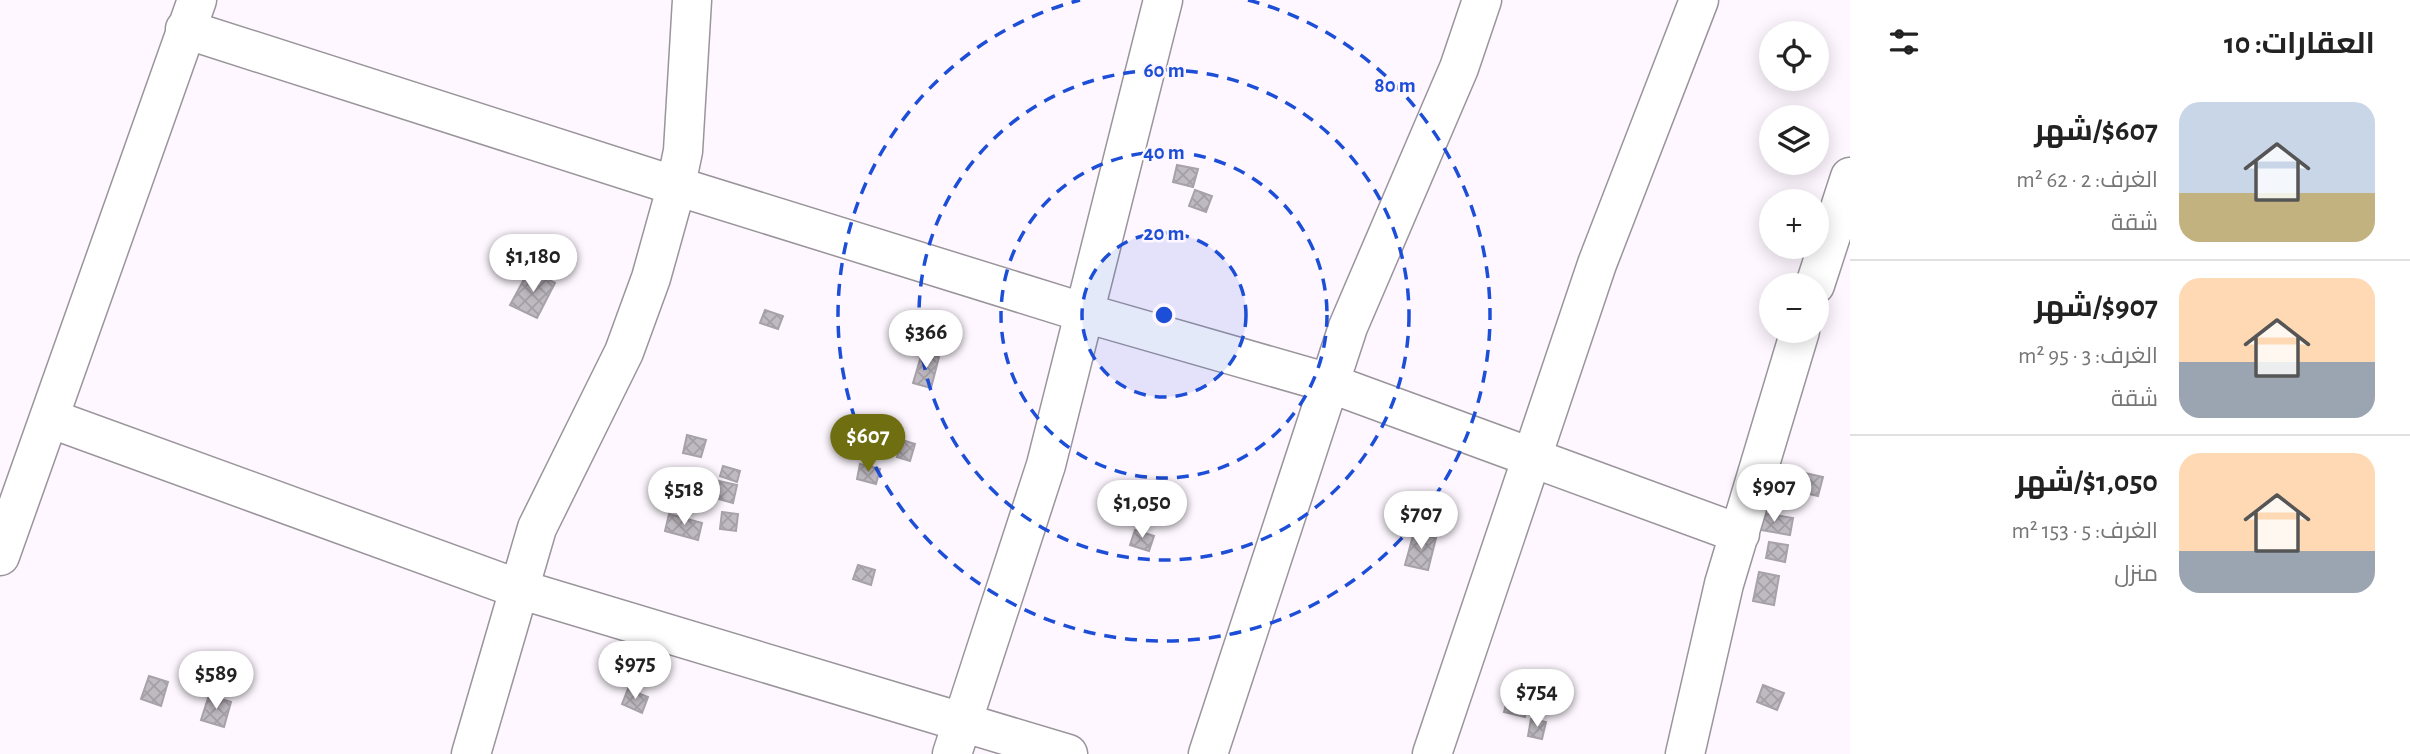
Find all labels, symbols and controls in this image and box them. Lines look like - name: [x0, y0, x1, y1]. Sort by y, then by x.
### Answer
- map controls: [1759, 21, 1829, 343]
- button: locate: [1759, 21, 1829, 91]
- icon: filters: [1885, 23, 1923, 61]
- text: العقارات: 10: [2224, 29, 2375, 59]
- text: 60 m: [1143, 60, 1185, 81]
- text: 80 m: [1374, 75, 1416, 96]
- button: layers: [1759, 105, 1829, 175]
- text: $607/شهر: [2034, 116, 2158, 146]
- icon: home: [2235, 130, 2319, 214]
- text: 40 m: [1143, 142, 1185, 163]
- text: الغرف: 2 · 62 m²: [2016, 169, 2158, 192]
- button: +: [1759, 189, 1829, 259]
- text: شقة: [2111, 212, 2158, 235]
- text: 20 m: [1144, 223, 1184, 244]
- pin: $1,180: [476, 234, 590, 294]
- text: $1,180: [505, 245, 561, 268]
- button: −: [1759, 273, 1829, 343]
- text: $907/شهر: [2034, 292, 2158, 322]
- centre of rings: [1152, 303, 1176, 327]
- icon: home: [2235, 306, 2319, 390]
- pin: $366: [885, 310, 967, 370]
- text: $366: [905, 321, 947, 344]
- text: الغرف: 3 · 95 m²: [2018, 345, 2158, 368]
- text: شقة: [2111, 388, 2158, 411]
- pin: $607: [827, 414, 909, 474]
- text: $607: [846, 425, 890, 448]
- pin: $907: [1733, 464, 1815, 524]
- text: $1,050/شهر: [2015, 467, 2158, 497]
- pin: $518: [643, 468, 725, 527]
- text: $907: [1752, 475, 1796, 498]
- text: $518: [664, 478, 704, 501]
- pin: $1,050: [1085, 480, 1199, 540]
- icon: home: [2235, 481, 2319, 565]
- text: $1,050: [1113, 491, 1171, 514]
- pin: $707: [1380, 491, 1462, 551]
- text: $707: [1400, 502, 1442, 525]
- text: الغرف: 5 · 153 m²: [2011, 520, 2158, 543]
- text: منزل: [2114, 563, 2158, 586]
- pin: $975: [594, 642, 676, 701]
- pin: $589: [175, 652, 257, 711]
- text: $975: [614, 652, 656, 675]
- text: $589: [195, 662, 237, 685]
- pin: $754: [1496, 670, 1578, 729]
- text: $754: [1516, 680, 1558, 703]

